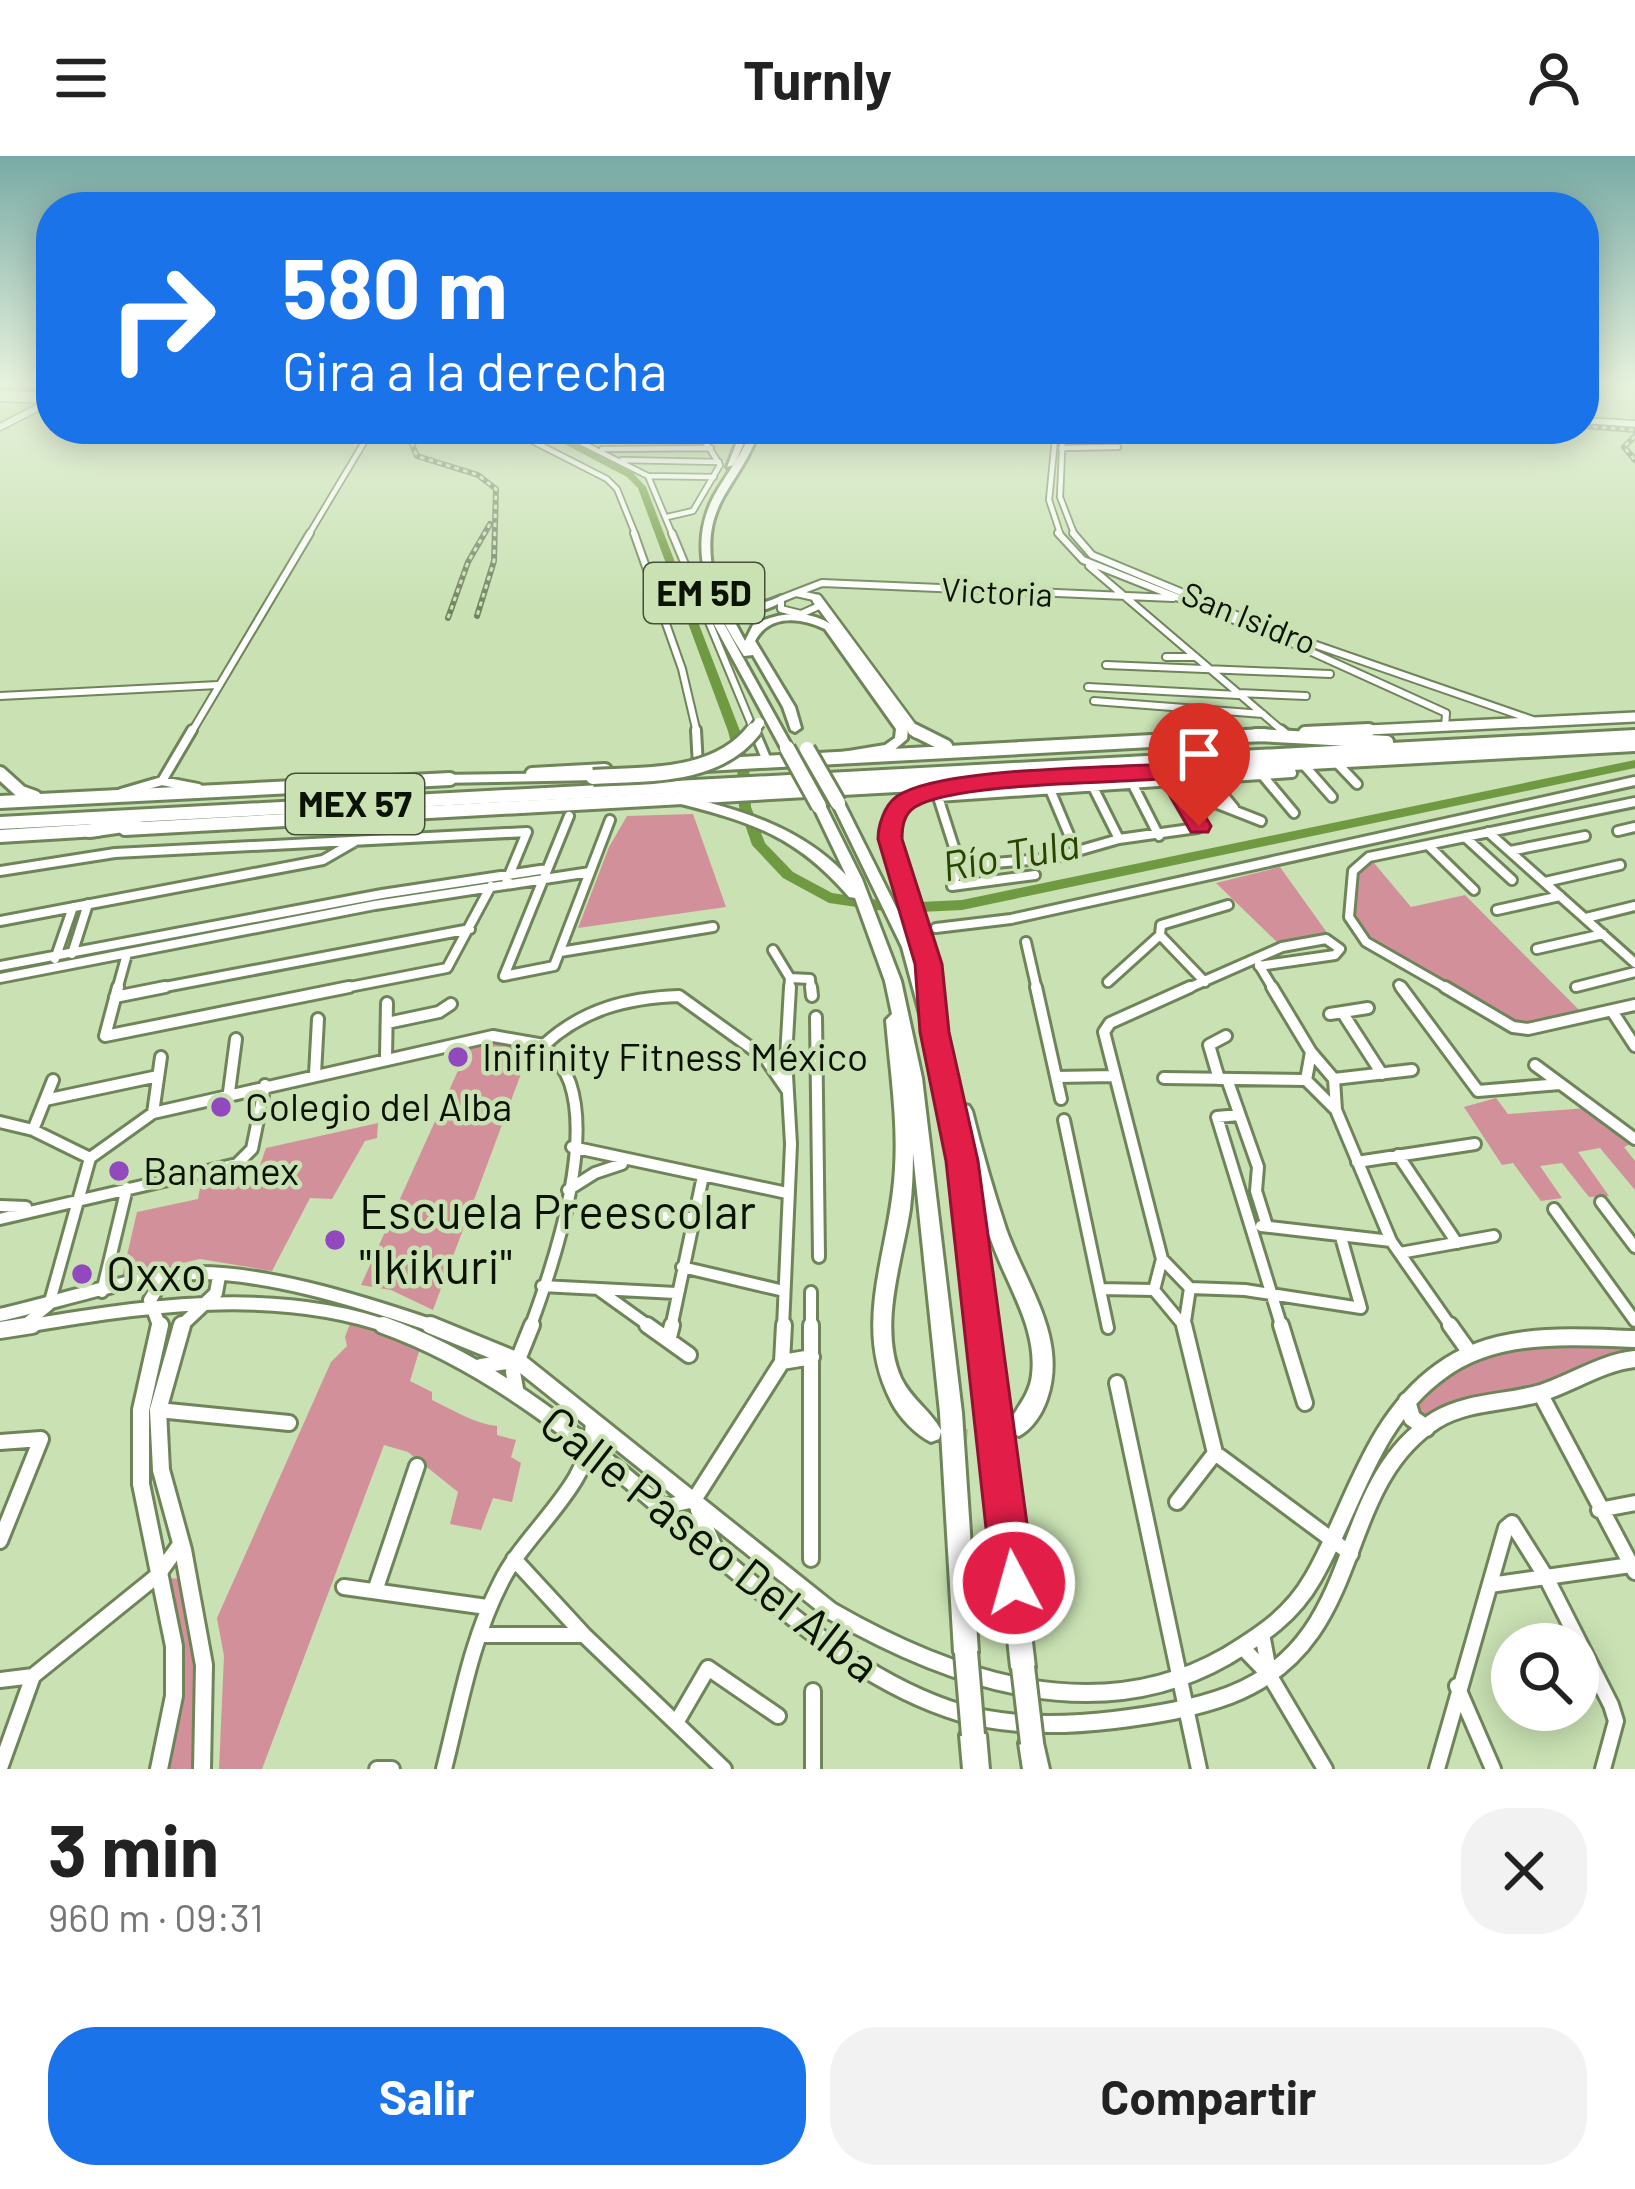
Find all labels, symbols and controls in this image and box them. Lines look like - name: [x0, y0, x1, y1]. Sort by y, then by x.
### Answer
- icon: menu: [48, 45, 114, 111]
- icon: person: [1521, 45, 1587, 111]
- text: Turnly: [743, 46, 892, 111]
- text: 580 m: [282, 235, 508, 336]
- icon: right: [84, 240, 240, 396]
- text: Gira a la derecha: [282, 337, 667, 402]
- road number: EM 5D: [644, 563, 764, 623]
- street label: Victoria: [940, 568, 1054, 614]
- street label: San Isidro: [1176, 572, 1322, 662]
- pin: [1148, 703, 1250, 826]
- icon: arrive: [1166, 721, 1232, 787]
- road number: MEX 57: [286, 774, 424, 834]
- water label: Río Tula: [938, 816, 1083, 890]
- place label: Inifinity Fitness México: [482, 1032, 868, 1079]
- marker: Inifinity Fitness México: [445, 1044, 471, 1070]
- place label: Colegio del Alba: [245, 1082, 512, 1129]
- marker: Colegio del Alba: [208, 1094, 234, 1120]
- place label: Banamex: [143, 1146, 299, 1193]
- marker: Banamex: [106, 1158, 132, 1184]
- place label: Escuela Preescolar "Ikikuri": [359, 1181, 756, 1294]
- marker: Escuela Preescolar "Ikikuri": [322, 1227, 348, 1253]
- place label: Oxxo: [106, 1243, 207, 1301]
- marker: Oxxo: [69, 1261, 95, 1287]
- street label: Calle Paseo Del Alba: [530, 1392, 892, 1693]
- position arrow: [951, 1520, 1077, 1646]
- map controls: [1491, 1623, 1599, 1731]
- button: search: [1491, 1623, 1599, 1731]
- text: 3 min: [48, 1805, 219, 1891]
- button: close: [1461, 1808, 1587, 1934]
- text: 960 m · 09:31: [48, 1893, 263, 1940]
- button: Salir: [48, 2027, 806, 2165]
- button: Compartir: [830, 2027, 1587, 2165]

